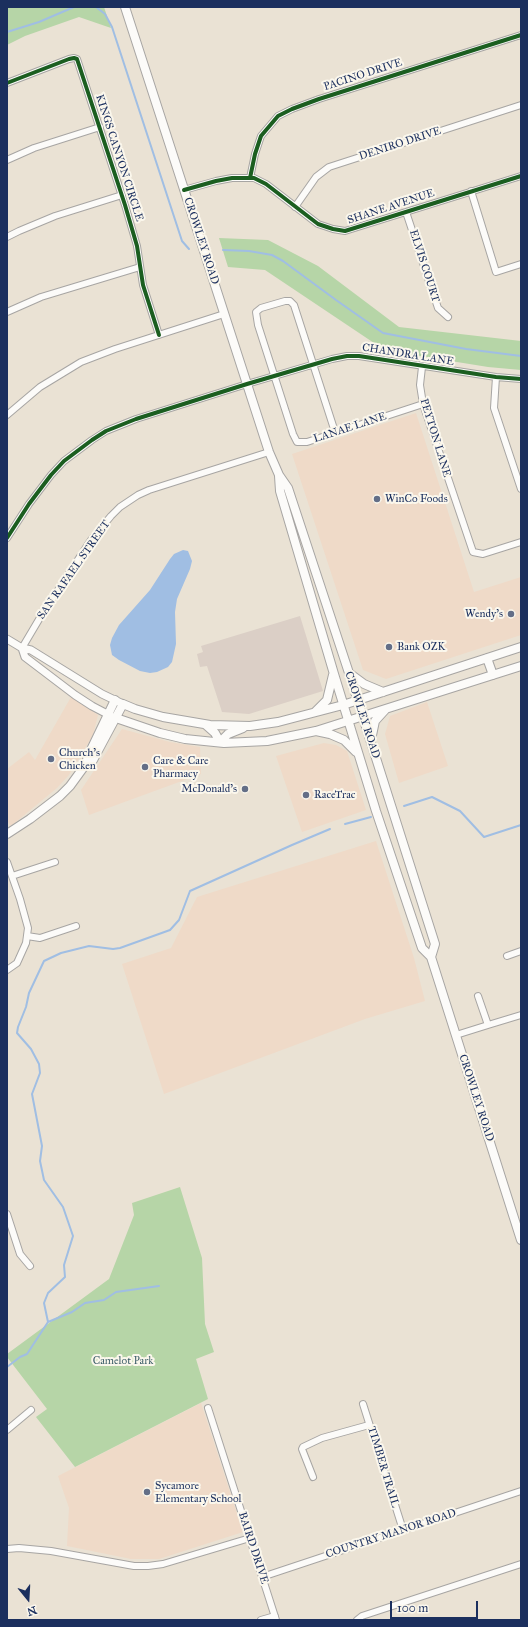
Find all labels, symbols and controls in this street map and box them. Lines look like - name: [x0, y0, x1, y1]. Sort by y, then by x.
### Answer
- street label: PACINO DRIVE: [322, 56, 404, 94]
- street label: KINGS CANYON CIRCLE: [92, 93, 146, 223]
- street label: DENIRO DRIVE: [357, 125, 443, 163]
- street label: SHANE AVENUE: [346, 187, 436, 227]
- street label: CROWLEY ROAD: [181, 196, 221, 286]
- street label: ELVIS COURT: [406, 228, 442, 304]
- street label: CHANDRA LANE: [361, 341, 455, 369]
- street label: PEYTON LANE: [417, 397, 453, 479]
- street label: LANAE LANE: [312, 410, 388, 446]
- place label: WinCo Foods: [385, 492, 448, 506]
- marker: WinCo Foods: [372, 494, 382, 504]
- street label: SAN RAFAEL STREET: [35, 518, 113, 622]
- place label: Wendy's: [465, 607, 503, 621]
- marker: Wendy's: [506, 609, 516, 619]
- place label: Bank OZK: [397, 640, 445, 654]
- marker: Bank OZK: [384, 642, 394, 652]
- street label: CROWLEY ROAD: [342, 670, 382, 760]
- place label: Church's Chicken: [59, 746, 100, 772]
- marker: Church's Chicken: [46, 754, 56, 764]
- place label: Care & Care Pharmacy: [153, 754, 209, 780]
- marker: Care & Care Pharmacy: [140, 762, 150, 772]
- place label: McDonald's: [181, 782, 237, 796]
- marker: McDonald's: [240, 784, 250, 794]
- place label: RaceTrac: [314, 788, 355, 802]
- marker: RaceTrac: [301, 790, 311, 800]
- street label: CROWLEY ROAD: [456, 1053, 496, 1143]
- park label: Camelot Park: [93, 1354, 153, 1368]
- street label: TIMBER TRAIL: [364, 1425, 402, 1509]
- place label: Sycamore Elementary School: [155, 1479, 242, 1505]
- marker: Sycamore Elementary School: [142, 1487, 152, 1497]
- street label: COUNTRY MANOR ROAD: [324, 1507, 458, 1561]
- street label: BAIRD DRIVE: [235, 1510, 271, 1586]
- north arrow: [8, 1579, 48, 1619]
- scale bar: [392, 1593, 480, 1619]
- text: 100 m: [397, 1601, 428, 1615]
- text: N: [25, 1603, 38, 1619]

